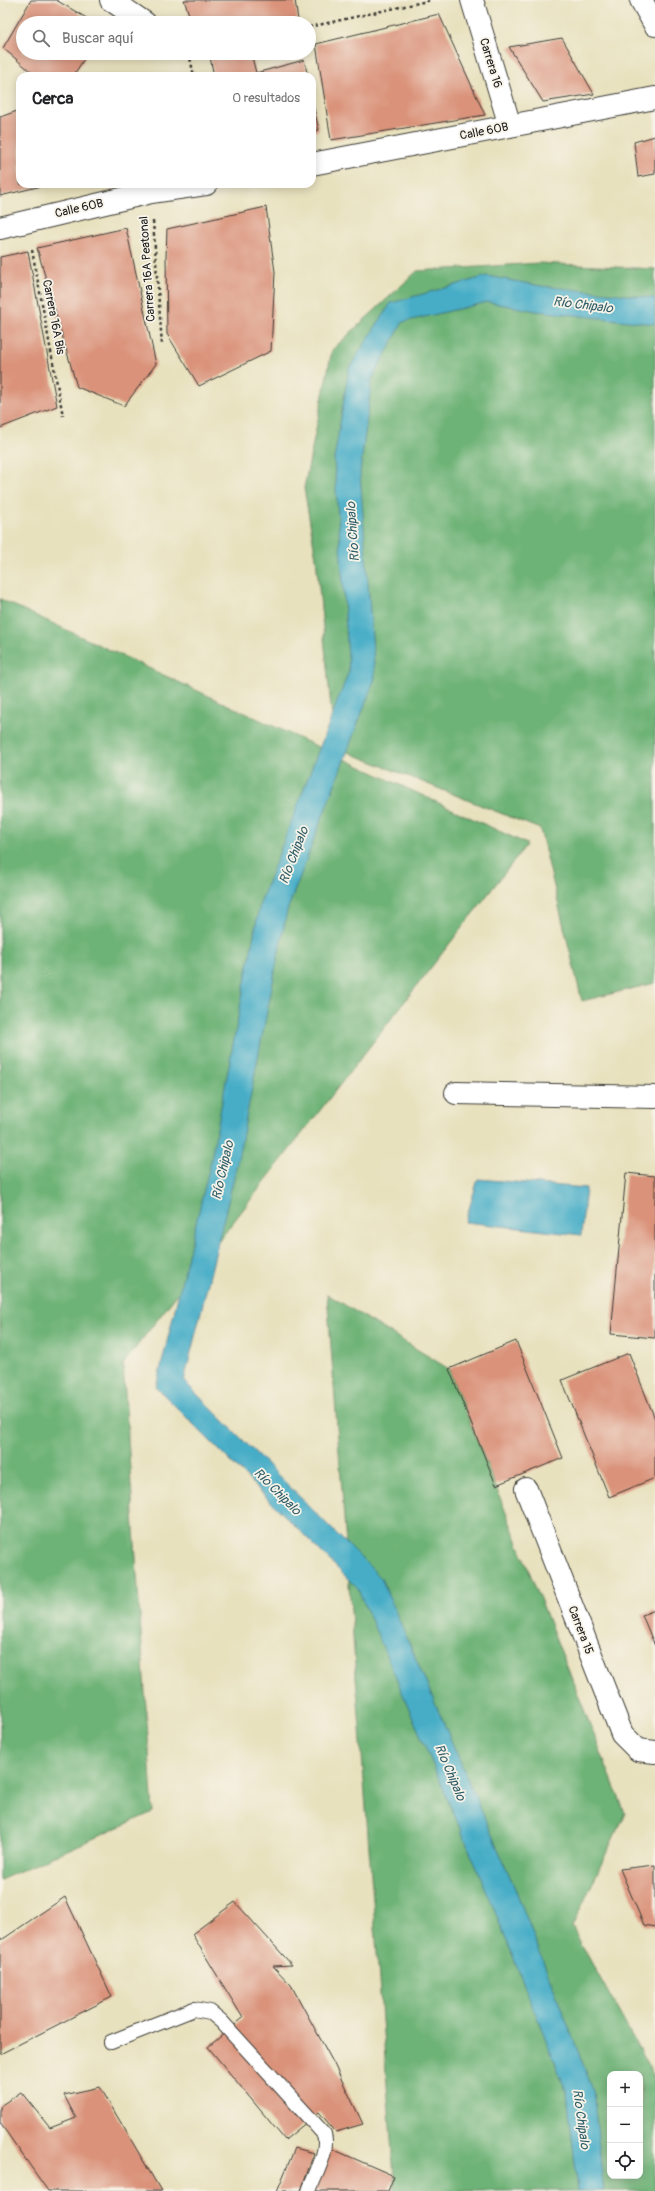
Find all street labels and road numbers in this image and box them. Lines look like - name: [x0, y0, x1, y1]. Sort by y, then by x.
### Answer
- street label: Carrera 16: [476, 36, 505, 90]
- street label: Calle 60B: [459, 119, 510, 144]
- street label: Calle 60B: [53, 196, 105, 221]
- street label: Carrera 16A Peatonal: [136, 215, 159, 322]
- street label: Carrera 16A Bis: [39, 278, 68, 356]
- street label: Carrera 15: [564, 1604, 597, 1657]

